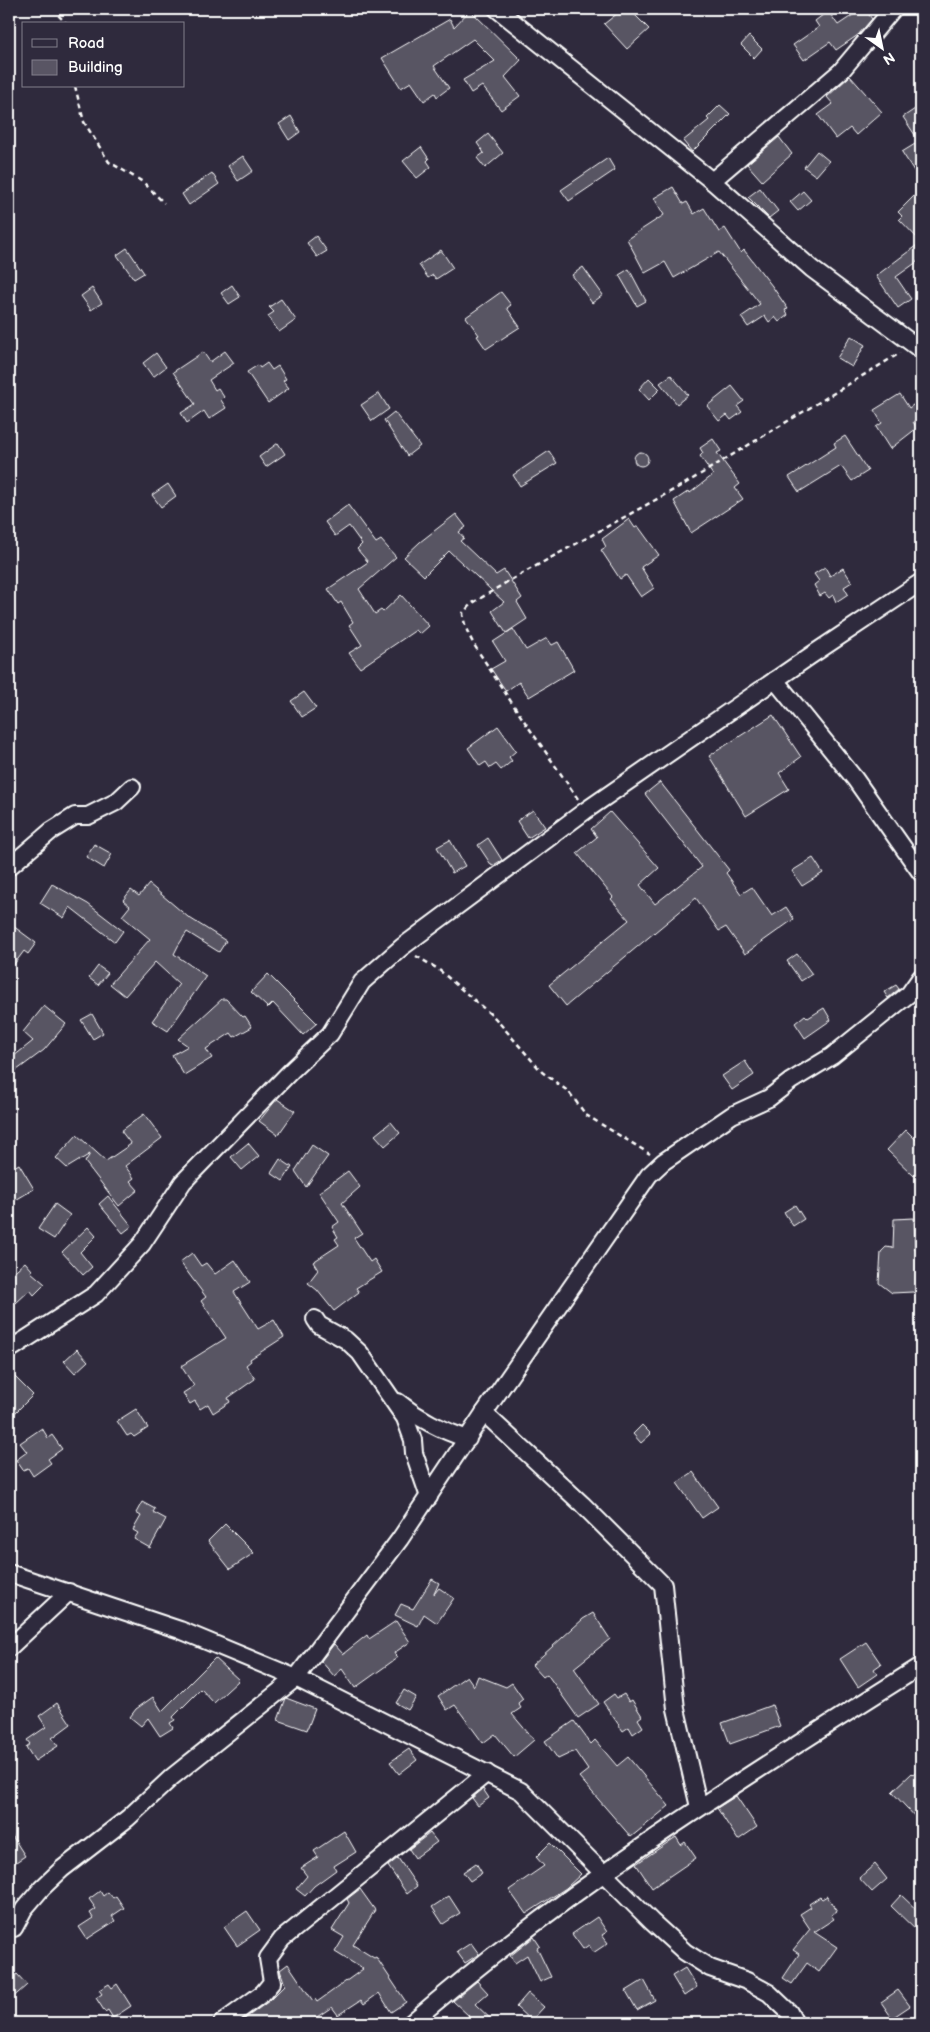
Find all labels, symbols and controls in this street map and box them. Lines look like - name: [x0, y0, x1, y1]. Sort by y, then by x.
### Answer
- legend: [22, 22, 185, 88]
- north arrow: [858, 22, 908, 72]
- text: Road: [68, 34, 104, 53]
- text: N: [880, 48, 898, 68]
- text: Building: [68, 58, 123, 77]

